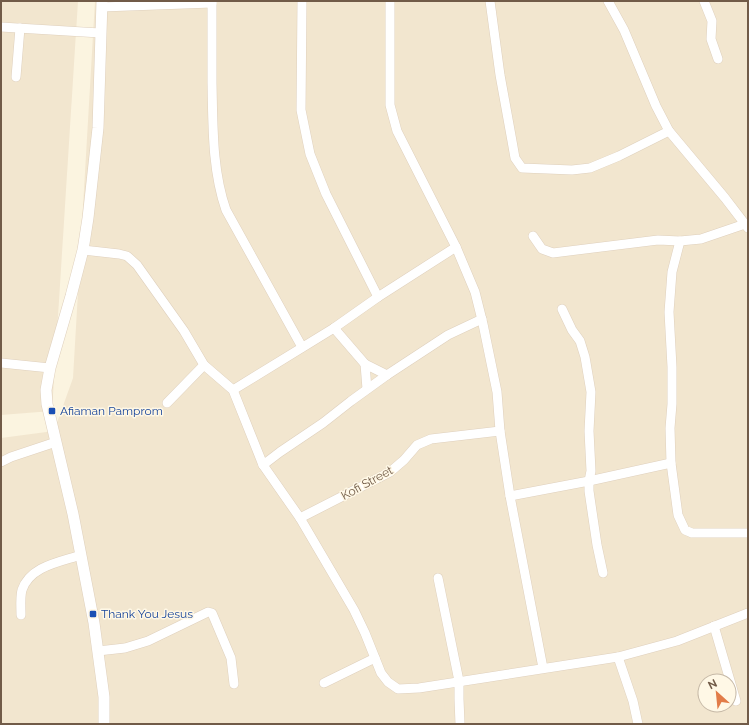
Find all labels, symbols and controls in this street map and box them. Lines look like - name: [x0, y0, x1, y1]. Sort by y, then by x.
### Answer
- place label: Afiaman Pamprom: [60, 404, 163, 418]
- marker: Afiaman Pamprom: [47, 406, 57, 416]
- street label: Kofi Street: [339, 463, 395, 503]
- place label: Thank You Jesus: [101, 607, 193, 621]
- marker: Thank You Jesus: [88, 609, 98, 619]
- north arrow: [697, 673, 737, 713]
- text: N: [706, 677, 719, 692]

